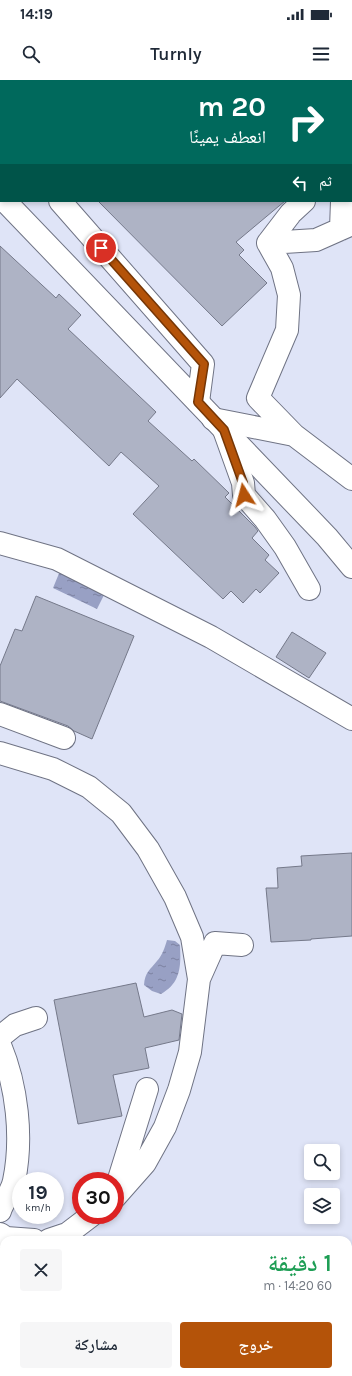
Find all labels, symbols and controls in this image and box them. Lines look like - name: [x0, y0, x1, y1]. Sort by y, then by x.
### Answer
- text: 14:19: [20, 5, 53, 23]
- icon: search: [20, 43, 42, 65]
- text: Turnly: [150, 43, 202, 65]
- icon: menu: [310, 43, 332, 65]
- text: 20 m: [198, 90, 266, 123]
- icon: right: [280, 96, 332, 148]
- text: انعطف يمينًا: [189, 126, 266, 148]
- icon: left: [289, 172, 311, 194]
- text: ثم: [319, 172, 332, 190]
- pin: [84, 231, 118, 265]
- icon: arrive: [90, 237, 112, 259]
- position arrow: [223, 474, 265, 516]
- map controls: [304, 1144, 340, 1224]
- button: search: [304, 1144, 340, 1180]
- speed limit sign: 30: [72, 1172, 124, 1224]
- text: 19: [28, 1181, 48, 1204]
- button: layers: [304, 1188, 340, 1224]
- text: km/h: [25, 1202, 51, 1214]
- button: close: [20, 1249, 62, 1291]
- text: 1 دقيقة: [268, 1249, 332, 1277]
- text: 60 m · 14:20: [263, 1278, 332, 1293]
- button: مشاركة: [20, 1322, 172, 1368]
- button: خروج: [180, 1322, 332, 1368]

